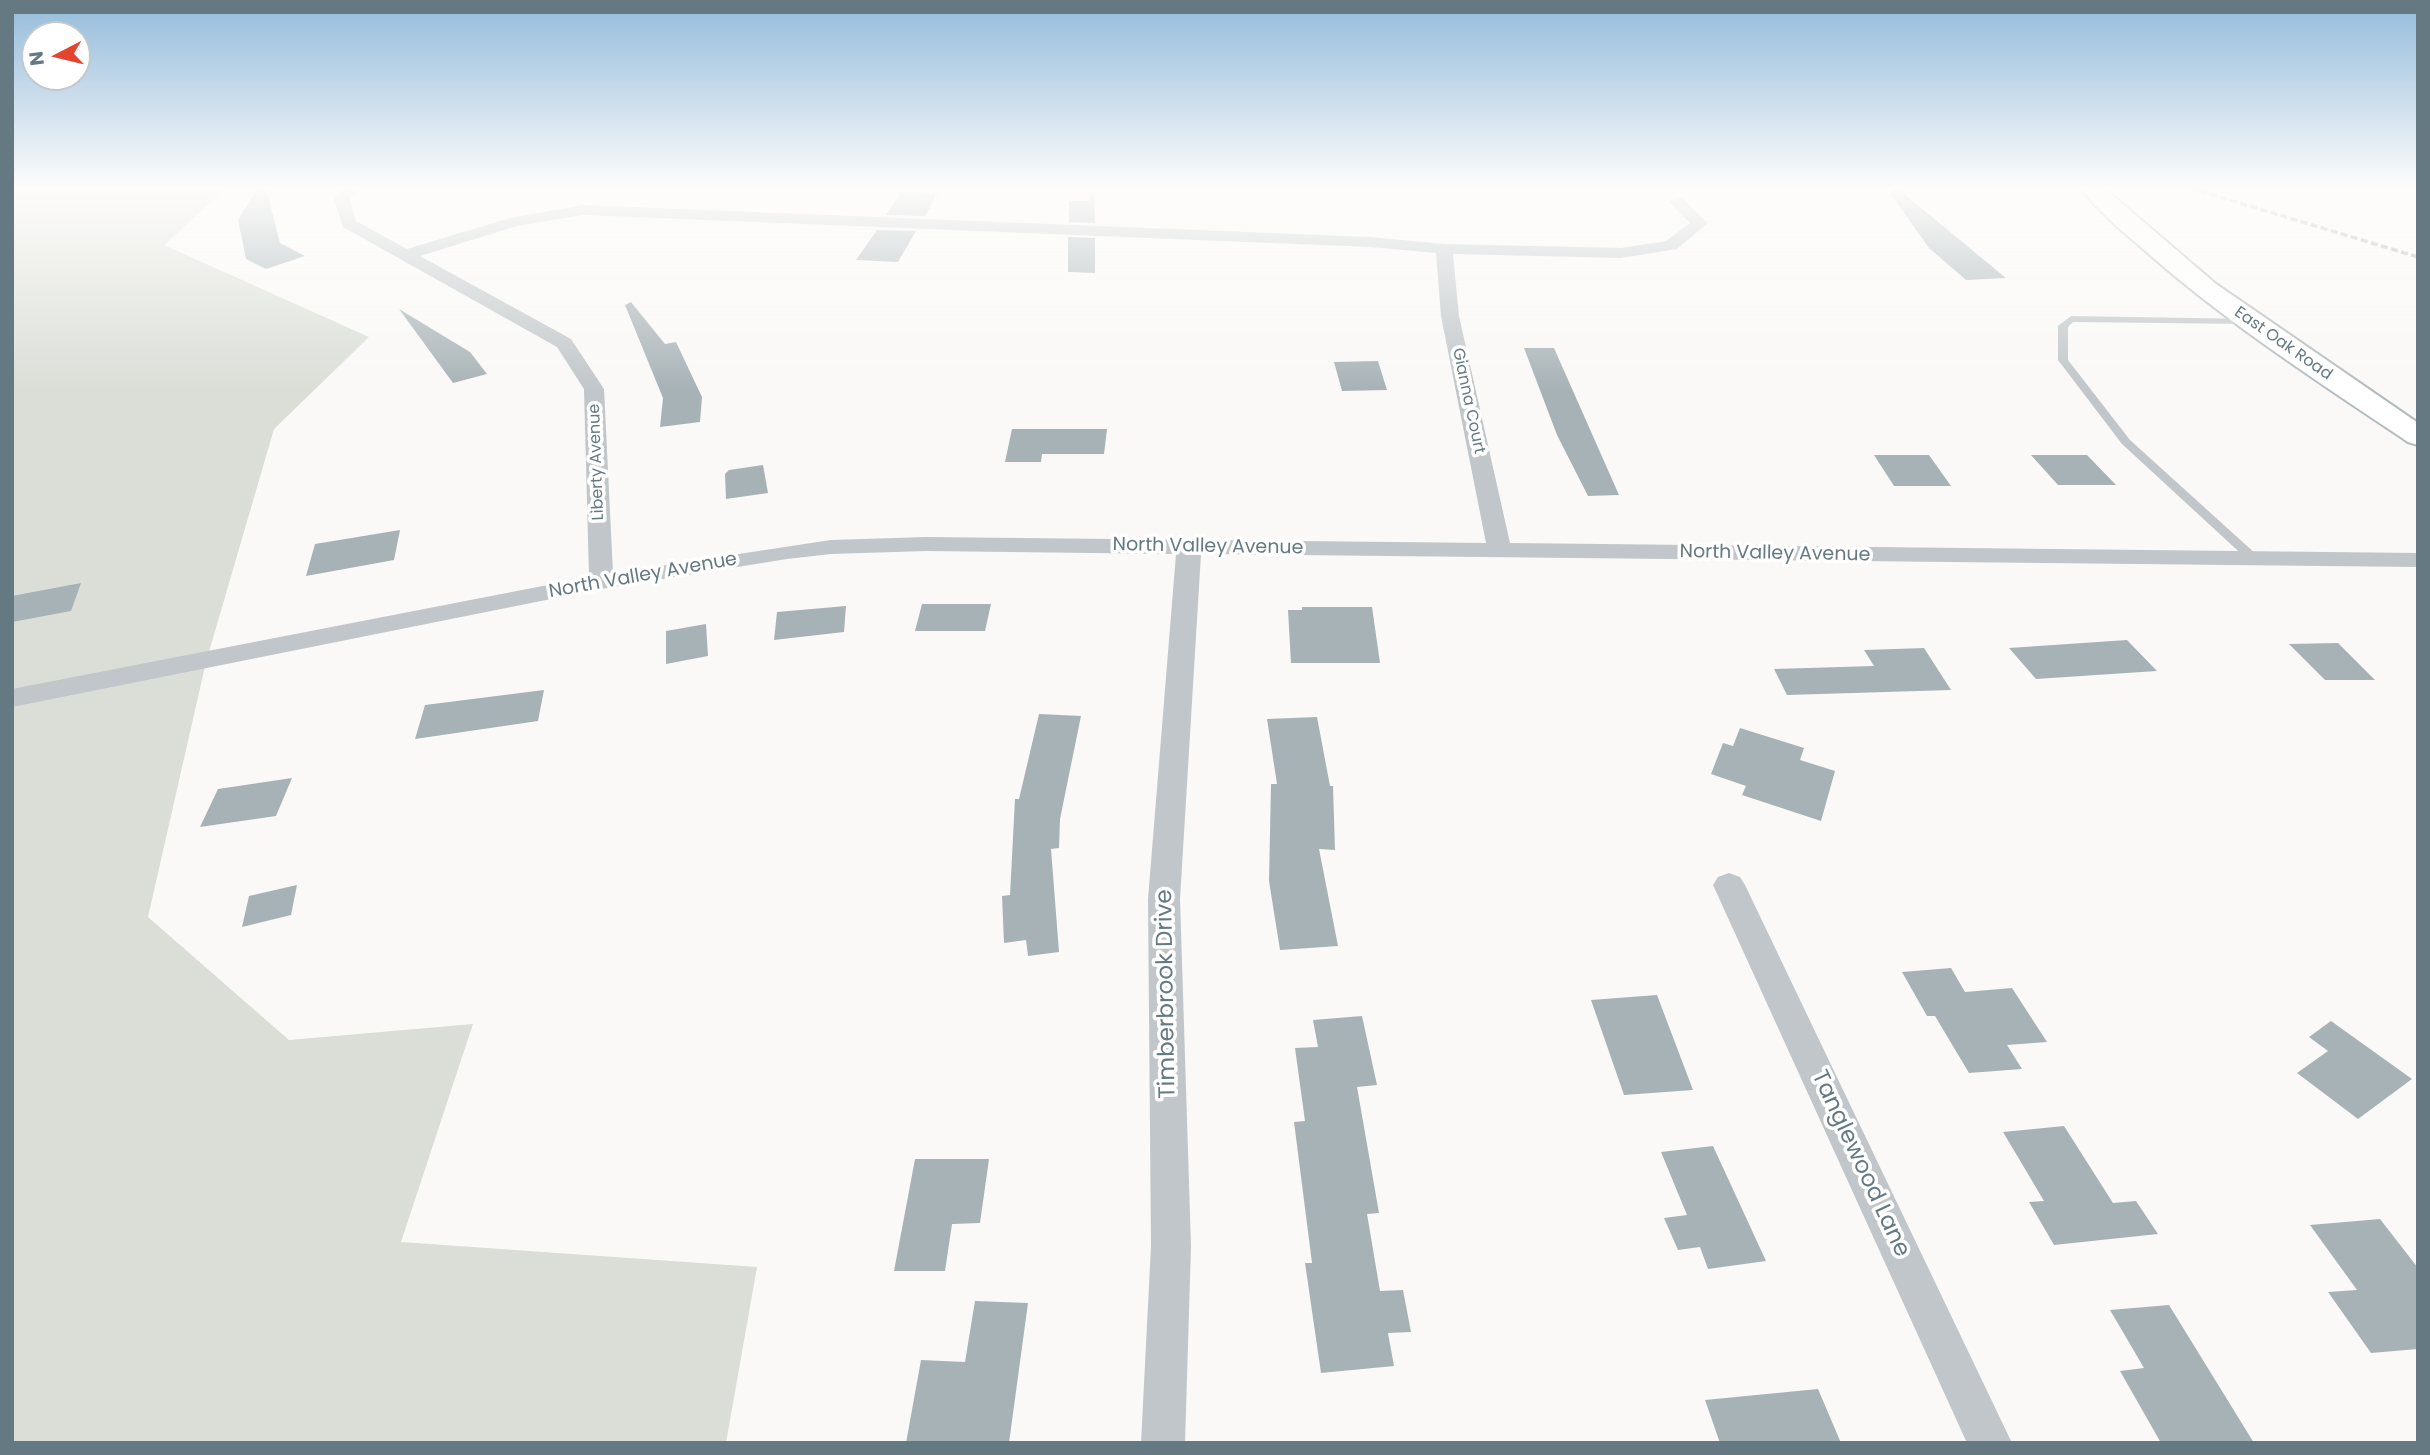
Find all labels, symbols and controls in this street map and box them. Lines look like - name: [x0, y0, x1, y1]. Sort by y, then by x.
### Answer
- north arrow: [21, 21, 91, 91]
- text: N: [22, 50, 51, 67]
- street label: East Oak Road: [2230, 303, 2336, 385]
- street label: Gianna Court: [1447, 346, 1489, 456]
- street label: Liberty Avenue: [585, 403, 609, 521]
- street label: North Valley Avenue: [1112, 534, 1304, 560]
- street label: North Valley Avenue: [1679, 541, 1871, 567]
- street label: North Valley Avenue: [547, 548, 739, 604]
- street label: Timberbrook Drive: [1151, 889, 1183, 1099]
- street label: Tanglewood Lane: [1805, 1066, 1915, 1262]

